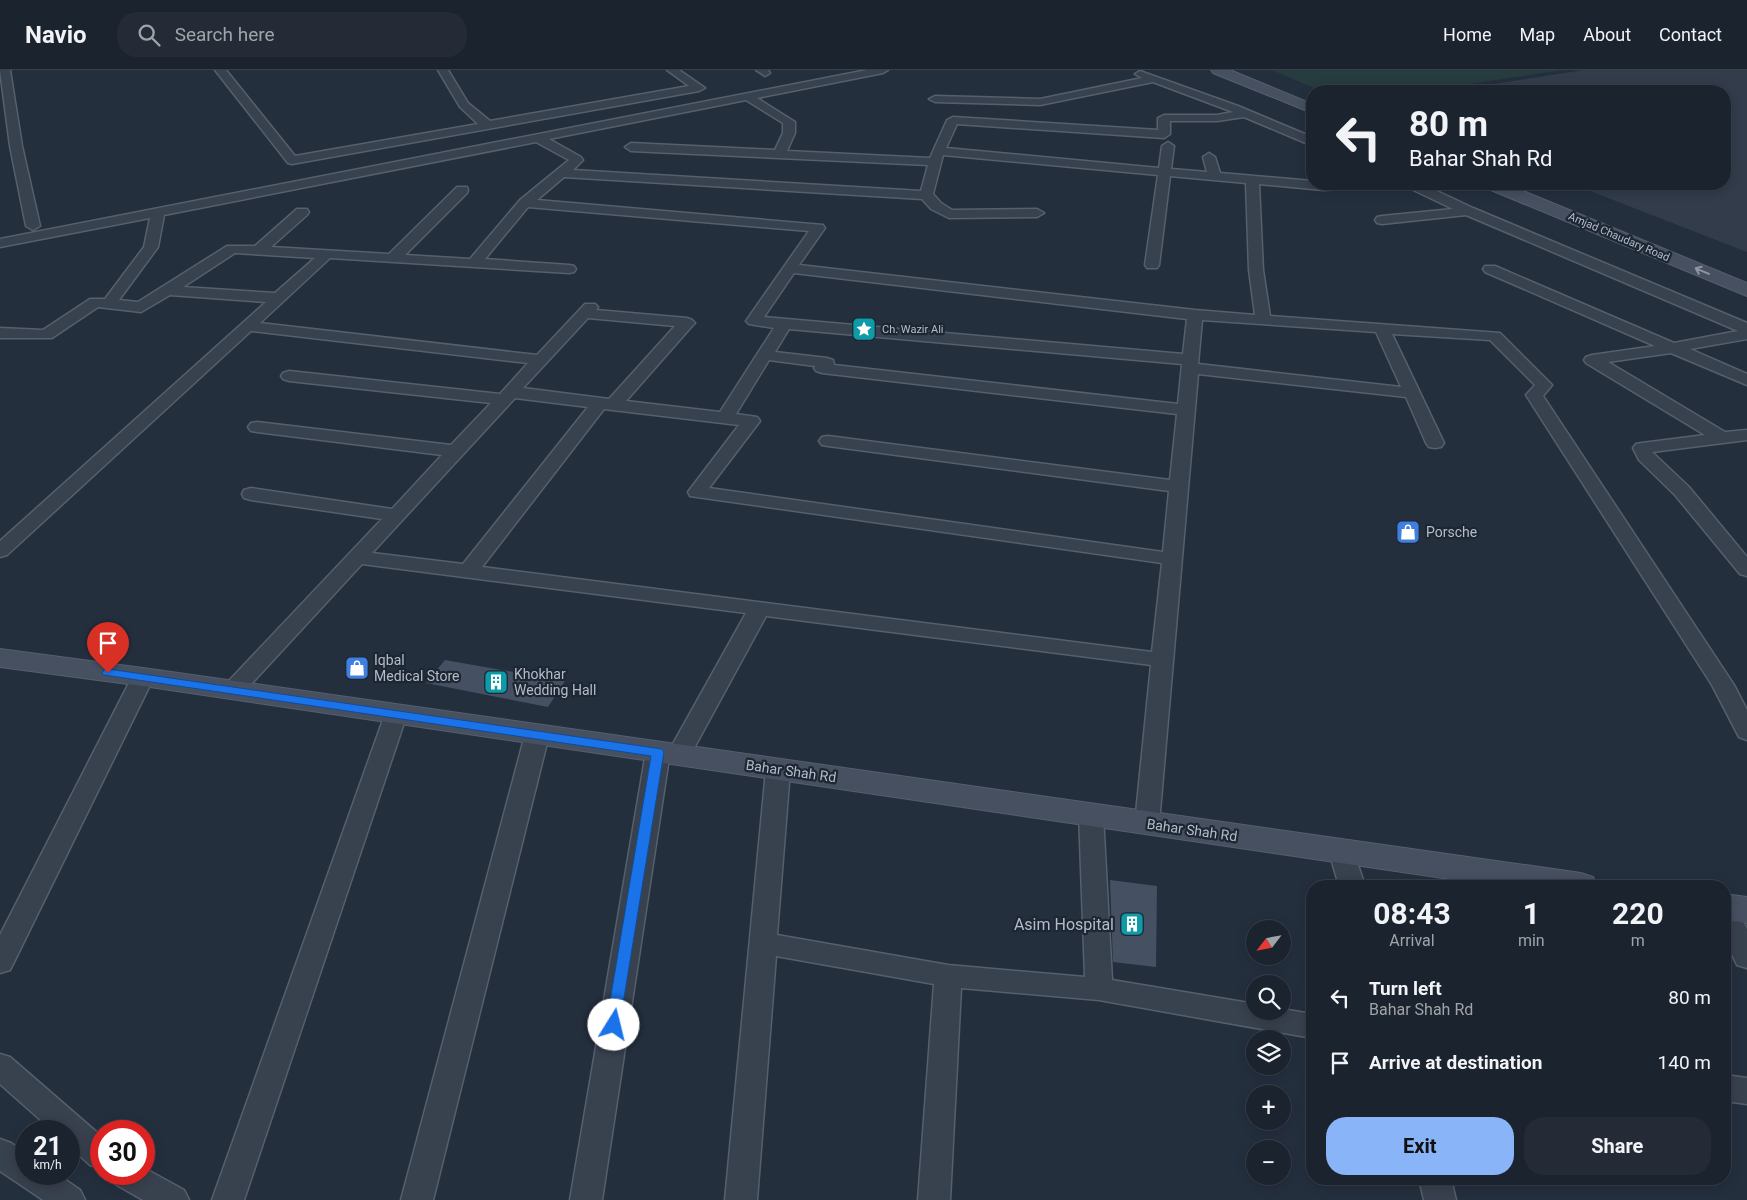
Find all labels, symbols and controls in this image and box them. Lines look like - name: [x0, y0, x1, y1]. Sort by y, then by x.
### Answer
- search box: [117, 12, 467, 57]
- text: Navio: [25, 21, 87, 49]
- icon: search: [135, 21, 163, 49]
- text: Search here: [175, 23, 275, 46]
- text: Home: [1443, 24, 1492, 45]
- text: Map: [1520, 24, 1555, 45]
- text: About: [1583, 24, 1631, 45]
- text: Contact: [1659, 24, 1722, 45]
- text: 80 m: [1409, 104, 1488, 145]
- icon: left: [1326, 105, 1391, 170]
- text: Bahar Shah Rd: [1409, 146, 1552, 171]
- street label: Amjad Chaudary Road: [1566, 210, 1672, 264]
- one-way arrow: [1695, 266, 1710, 276]
- place icon: Ch. Wazir Ali: [851, 316, 877, 342]
- place label: Ch. Wazir Ali: [882, 323, 944, 336]
- shop icon: Porsche: [1395, 519, 1421, 545]
- place label: Porsche: [1426, 524, 1477, 540]
- pin: [87, 622, 129, 673]
- icon: arrive: [94, 629, 122, 657]
- place label: Iqbal Medical Store: [374, 652, 460, 684]
- shop icon: Iqbal Medical Store: [344, 655, 370, 681]
- place label: Khokhar Wedding Hall: [514, 666, 596, 698]
- building icon: Khokhar Wedding Hall: [483, 669, 509, 695]
- street label: Bahar Shah Rd: [745, 757, 837, 785]
- street label: Bahar Shah Rd: [1146, 816, 1238, 844]
- text: 08:43: [1373, 896, 1451, 931]
- text: 1: [1523, 896, 1540, 931]
- text: 220: [1612, 896, 1664, 931]
- building icon: Asim Hospital: [1119, 911, 1145, 937]
- place label: Asim Hospital: [1014, 915, 1114, 934]
- north arrow: [1246, 920, 1291, 965]
- map controls: [1246, 920, 1291, 1185]
- text: Arrival: [1389, 931, 1435, 950]
- text: min: [1518, 931, 1545, 950]
- text: m: [1631, 931, 1645, 950]
- button: search: [1246, 975, 1291, 1020]
- text: Turn left: [1369, 977, 1442, 1000]
- icon: left: [1326, 984, 1354, 1012]
- text: 80 m: [1668, 986, 1711, 1009]
- position arrow: [587, 998, 639, 1050]
- text: Bahar Shah Rd: [1369, 1000, 1473, 1019]
- button: layers: [1246, 1030, 1291, 1075]
- icon: arrive: [1326, 1049, 1354, 1077]
- text: Arrive at destination: [1369, 1051, 1542, 1074]
- text: 140 m: [1658, 1051, 1711, 1074]
- button: +: [1246, 1085, 1291, 1130]
- button: Exit: [1326, 1117, 1514, 1175]
- button: Share: [1524, 1117, 1711, 1175]
- speed limit sign: 30: [90, 1120, 155, 1185]
- text: 21: [33, 1132, 62, 1161]
- button: −: [1246, 1140, 1291, 1185]
- text: km/h: [33, 1158, 62, 1172]

